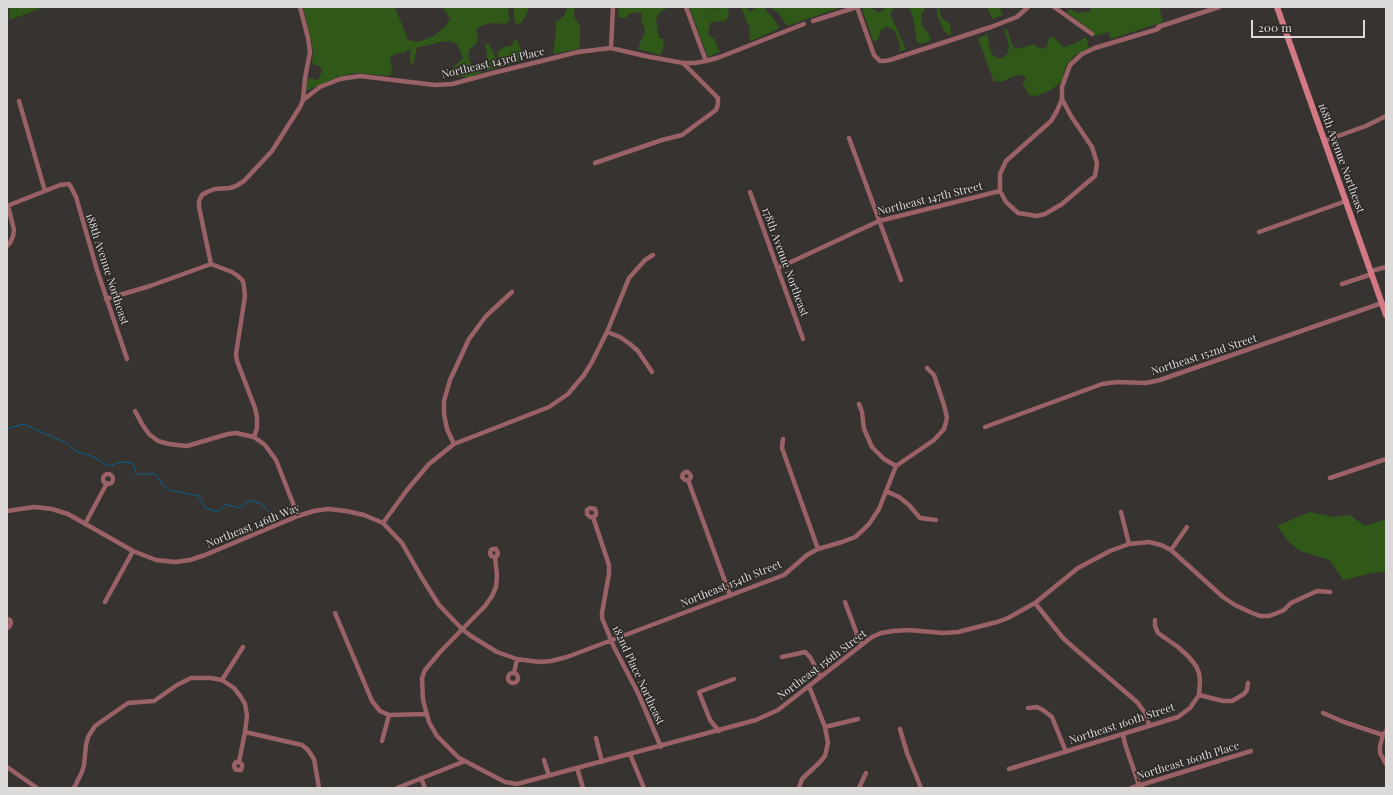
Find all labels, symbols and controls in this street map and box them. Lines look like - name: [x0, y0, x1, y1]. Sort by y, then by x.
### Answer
- scale bar: [1253, 12, 1367, 38]
- text: 200 m: [1258, 19, 1292, 35]
- street label: Northeast 143rd Place: [440, 45, 546, 81]
- street label: 168th Avenue Northeast: [1315, 101, 1367, 215]
- street label: Northeast 147th Street: [876, 180, 984, 218]
- street label: 178th Avenue Northeast: [759, 206, 811, 318]
- street label: 188th Avenue Northeast: [83, 212, 131, 326]
- street label: Northeast 152nd Street: [1149, 332, 1259, 378]
- street label: Northeast 146th Way: [204, 501, 302, 551]
- street label: Northeast 154th Street: [678, 558, 784, 610]
- street label: 182nd Place Northeast: [609, 623, 667, 727]
- street label: Northeast 156th Street: [775, 627, 869, 703]
- street label: Northeast 160th Street: [1067, 701, 1177, 747]
- street label: Northeast 160th Place: [1135, 739, 1241, 783]

